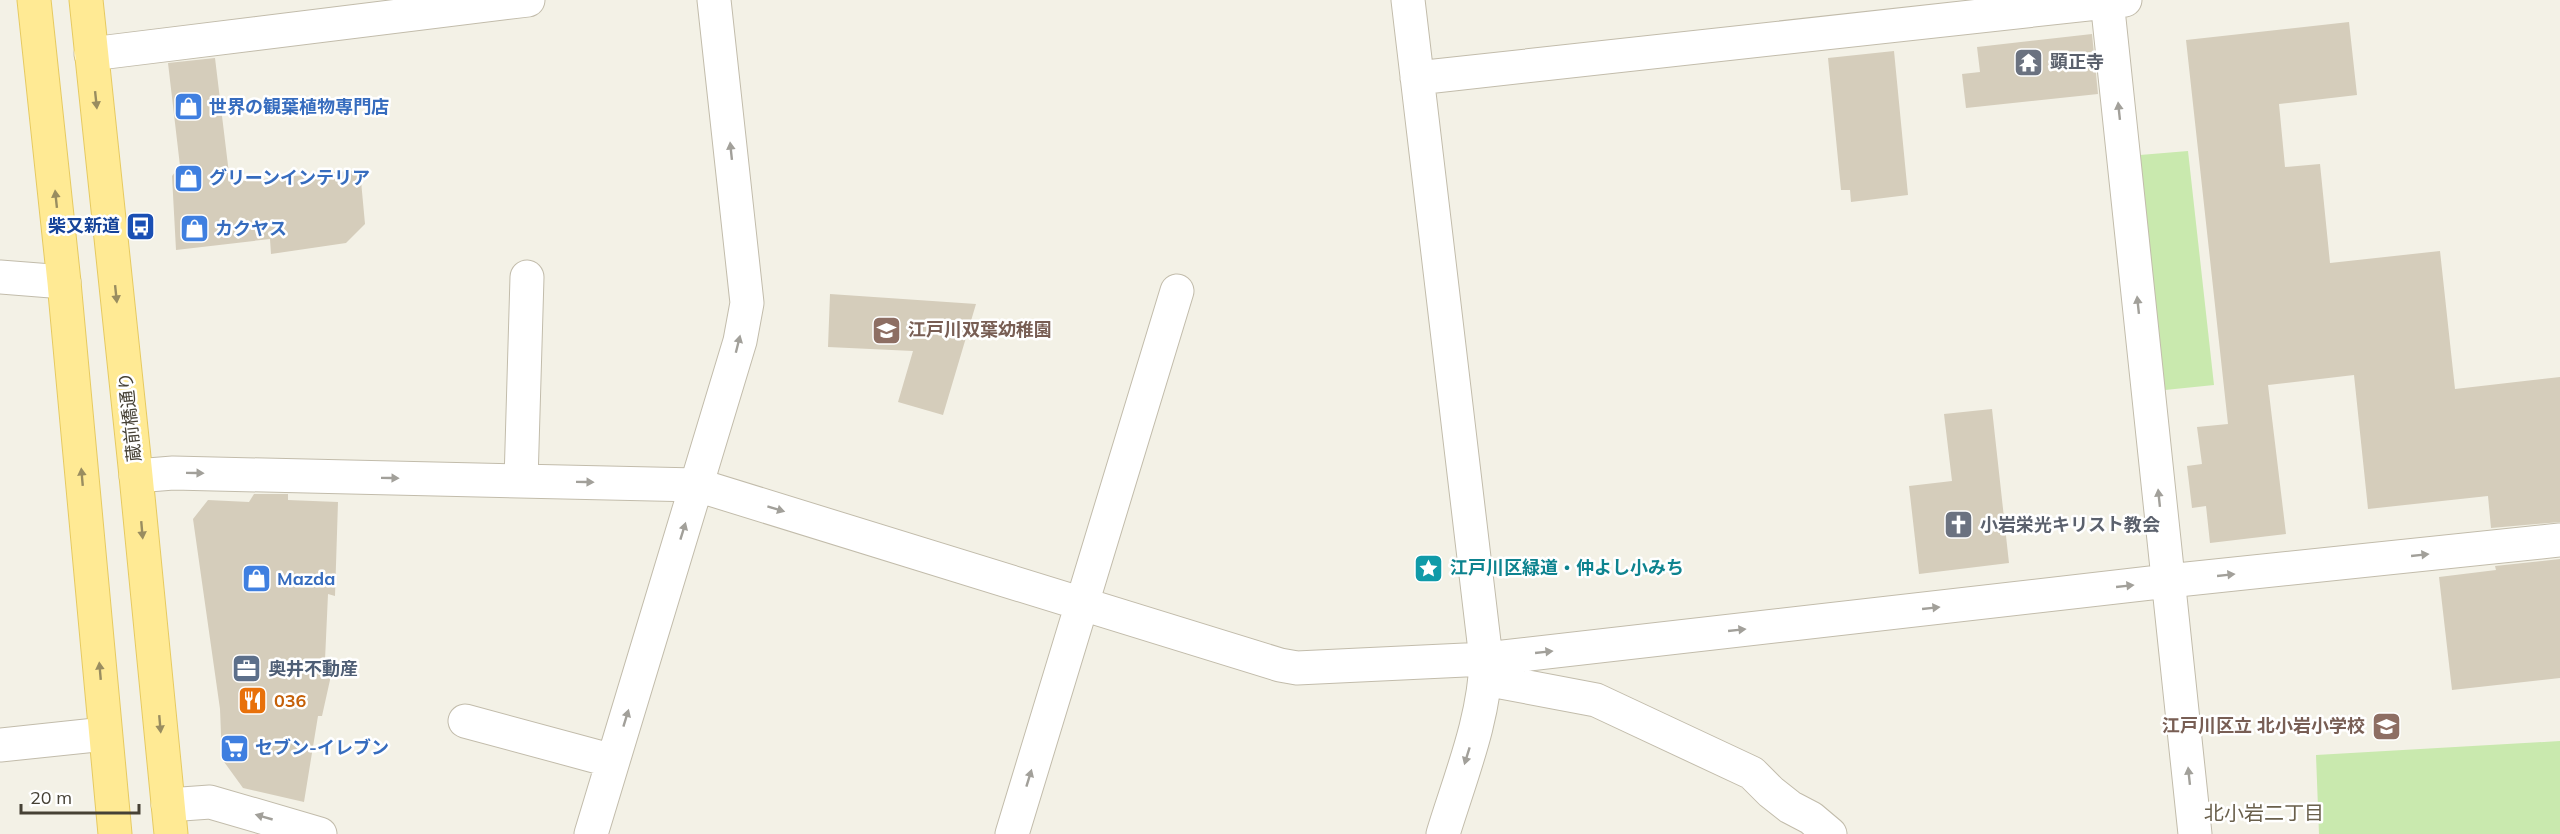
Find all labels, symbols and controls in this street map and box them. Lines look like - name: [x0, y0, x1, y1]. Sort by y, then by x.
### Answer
- temple icon: 顕正寺: [2013, 46, 2045, 78]
- place label: 顕正寺: [2050, 50, 2104, 73]
- one-way arrow: [91, 91, 101, 110]
- shop icon: 世界の観葉植物専門店: [172, 91, 204, 123]
- place label: 世界の観葉植物専門店: [209, 95, 389, 118]
- one-way arrow: [2114, 101, 2124, 120]
- one-way arrow: [726, 141, 736, 160]
- shop icon: グリーンインテリア: [172, 162, 204, 194]
- place label: グリーンインテリア: [209, 166, 370, 189]
- one-way arrow: [51, 190, 60, 209]
- bus stop icon: 柴又新道: [125, 210, 157, 242]
- shop icon: カクヤス: [178, 213, 210, 245]
- place label: 柴又新道: [48, 214, 120, 237]
- place label: カクヤス: [215, 217, 287, 240]
- one-way arrow: [112, 284, 121, 303]
- one-way arrow: [2133, 295, 2143, 314]
- school or university icon: 江戸川双葉幼稚園: [871, 314, 903, 346]
- place label: 江戸川双葉幼稚園: [908, 318, 1052, 341]
- one-way arrow: [734, 335, 744, 353]
- street label: 蔵前橋通り: [113, 371, 146, 463]
- one-way arrow: [78, 467, 87, 486]
- one-way arrow: [185, 468, 204, 478]
- one-way arrow: [380, 473, 399, 483]
- one-way arrow: [575, 478, 594, 487]
- one-way arrow: [2154, 489, 2164, 508]
- one-way arrow: [767, 505, 785, 514]
- church icon: 小岩栄光キリスト教会: [1943, 509, 1975, 541]
- place label: 小岩栄光キリスト教会: [1980, 513, 2160, 536]
- one-way arrow: [137, 520, 147, 539]
- one-way arrow: [679, 522, 688, 540]
- one-way arrow: [2410, 550, 2429, 560]
- place icon: 江戸川区緑道・仲よし小みち: [1413, 552, 1445, 584]
- place label: 江戸川区緑道・仲よし小みち: [1450, 556, 1684, 579]
- shop icon: Mazda: [240, 563, 272, 595]
- place label: Mazda: [277, 567, 335, 590]
- one-way arrow: [2217, 570, 2236, 580]
- one-way arrow: [2115, 581, 2134, 591]
- one-way arrow: [1922, 603, 1941, 613]
- one-way arrow: [1728, 625, 1747, 635]
- one-way arrow: [1534, 647, 1553, 657]
- office icon: 奥井不動産: [231, 653, 263, 685]
- place label: 奥井不動産: [268, 657, 358, 680]
- one-way arrow: [95, 662, 105, 681]
- restaurant icon: 036: [237, 685, 269, 717]
- place label: 036: [274, 689, 307, 712]
- one-way arrow: [622, 709, 631, 727]
- school or university icon: 江戸川区立 北小岩小学校: [2370, 710, 2402, 742]
- one-way arrow: [155, 714, 165, 733]
- place label: 江戸川区立 北小岩小学校: [2162, 714, 2365, 737]
- supermarket icon: セブン-イレブン: [218, 732, 250, 764]
- place label: セブン-イレブン: [255, 736, 389, 759]
- one-way arrow: [1462, 747, 1471, 765]
- one-way arrow: [2184, 766, 2194, 785]
- one-way arrow: [1025, 769, 1034, 787]
- scale bar: [21, 777, 140, 815]
- text: 20 m: [30, 786, 72, 809]
- district label: 北小岩二丁目: [2204, 800, 2324, 825]
- one-way arrow: [255, 812, 273, 821]

